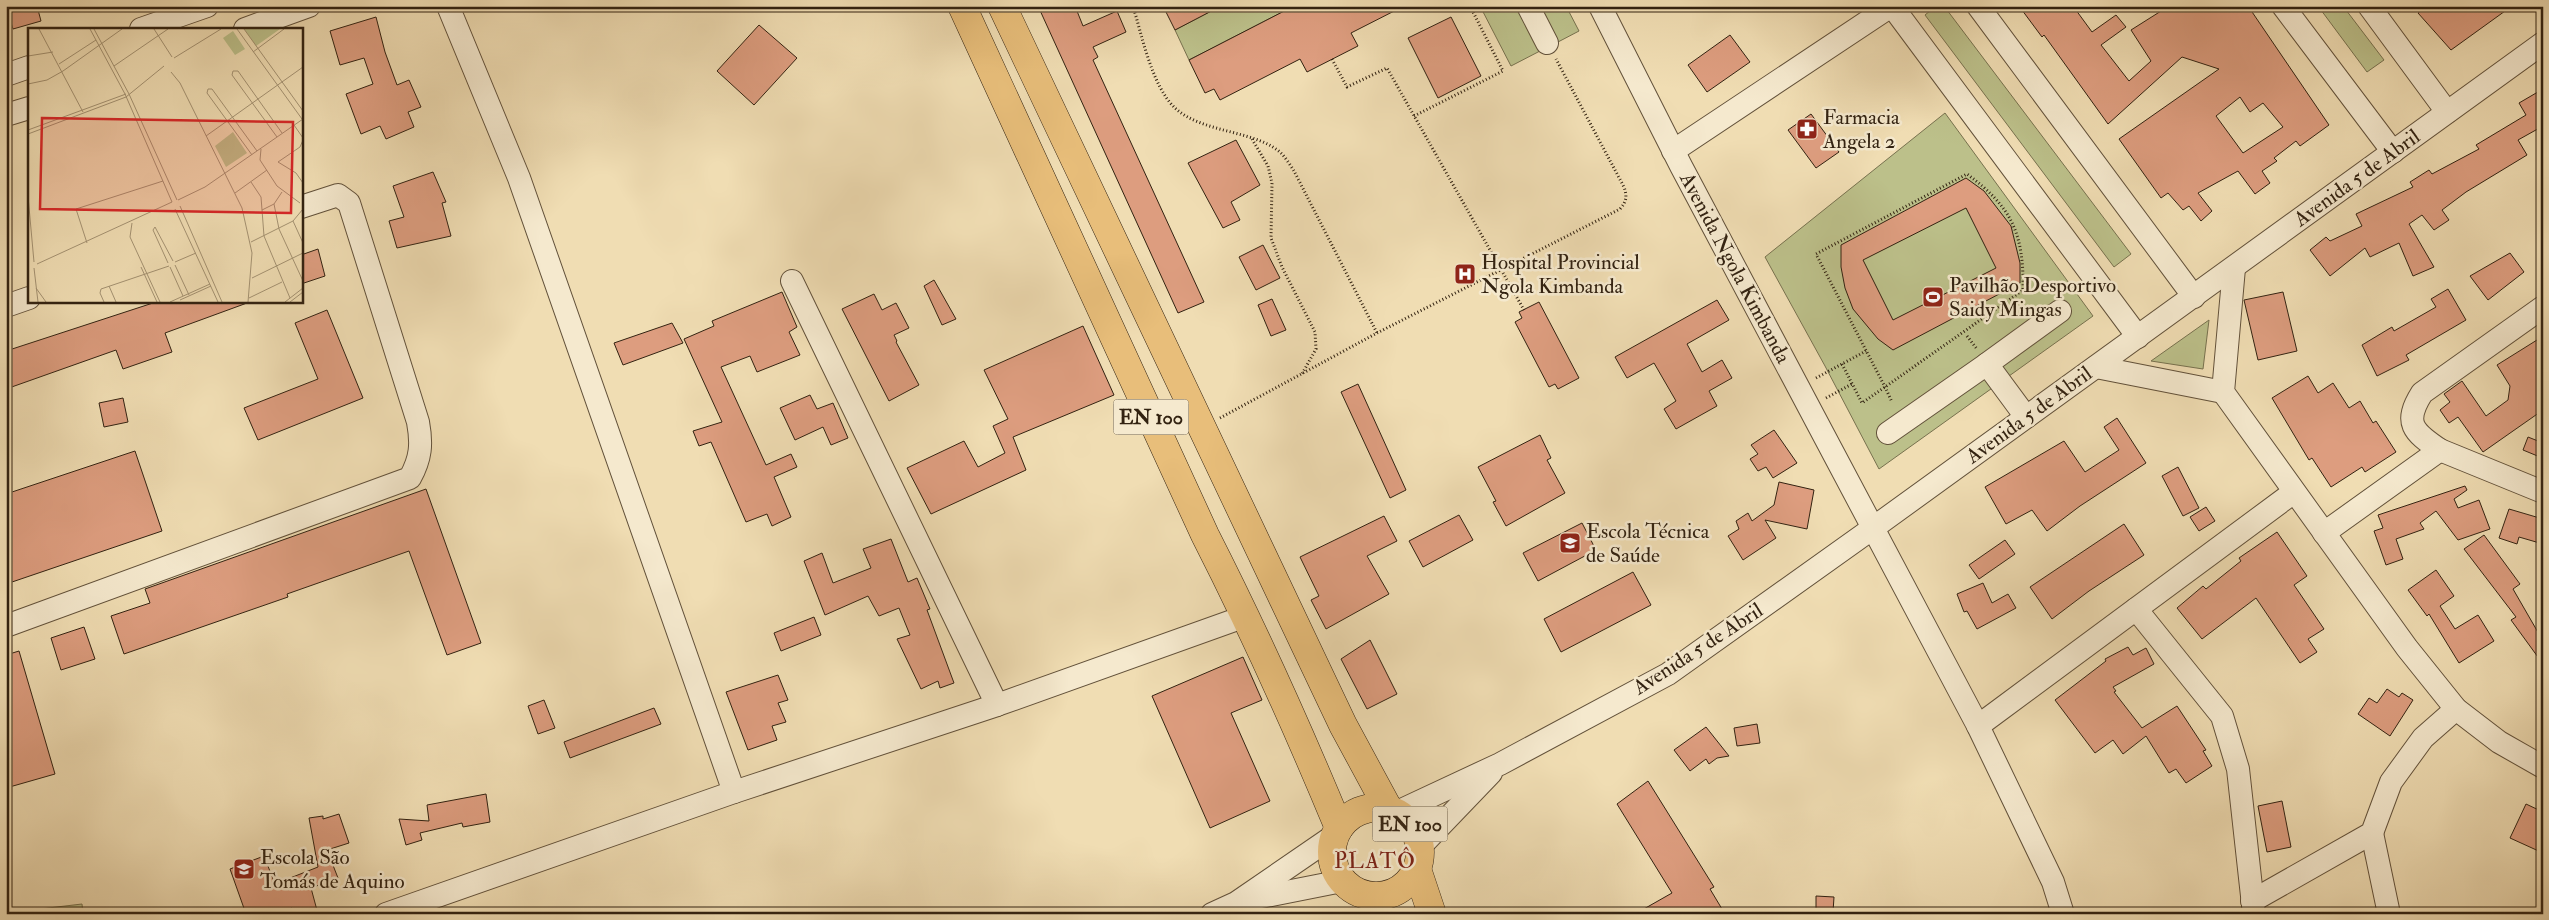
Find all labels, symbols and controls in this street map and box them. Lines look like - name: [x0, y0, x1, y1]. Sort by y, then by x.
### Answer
- inset map: [28, 28, 302, 302]
- place label: Farmacia Angela 2: [1822, 104, 1900, 155]
- pharmacy icon: Farmacia Angela 2: [1795, 117, 1819, 141]
- street label: Avenida 5 de Abril: [2288, 123, 2426, 234]
- street label: Avenida Ngola Kimbanda: [1673, 167, 1797, 368]
- place label: Hospital Provincial Ngola Kimbanda: [1481, 249, 1640, 300]
- hospital icon: Hospital Provincial Ngola Kimbanda: [1453, 262, 1477, 286]
- place label: Pavilhão Desportivo Saidy Mingas: [1949, 272, 2116, 323]
- sports icon: Pavilhão Desportivo Saidy Mingas: [1921, 285, 1945, 309]
- street label: Avenida 5 de Abril: [1960, 360, 2098, 471]
- road number: EN 100: [1114, 400, 1188, 434]
- place label: Escola Técnica de Saúde: [1586, 518, 1710, 569]
- school or university icon: Escola Técnica de Saúde: [1558, 531, 1582, 555]
- street label: Avenida 5 de Abril: [1627, 597, 1769, 702]
- road number: EN 100: [1372, 806, 1448, 842]
- place label: Escola São Tomás de Aquino: [260, 844, 405, 895]
- district label: PLATÔ: [1334, 846, 1416, 875]
- school or university icon: Escola São Tomás de Aquino: [232, 857, 256, 881]

